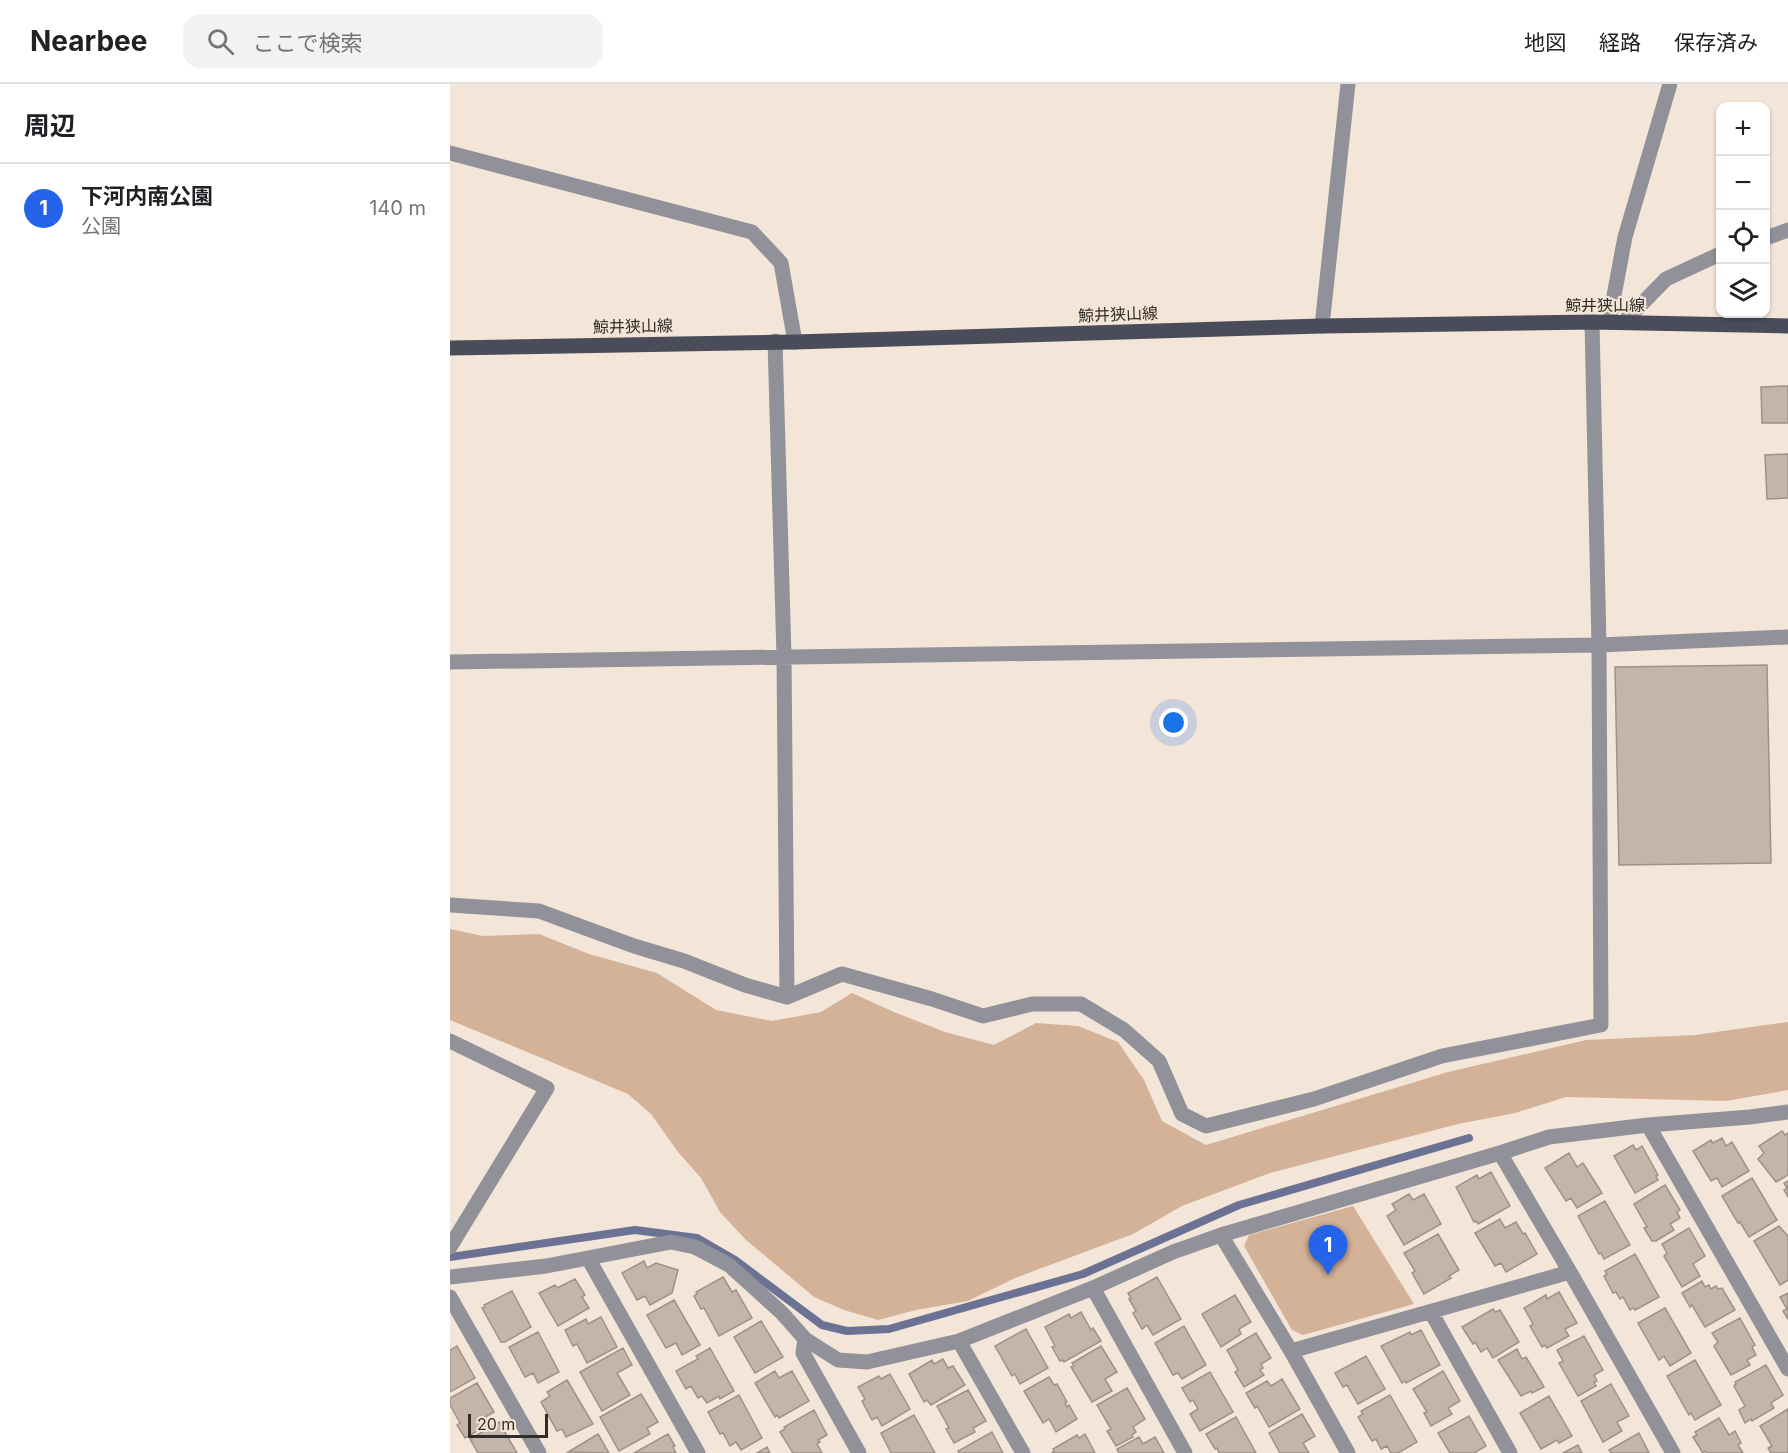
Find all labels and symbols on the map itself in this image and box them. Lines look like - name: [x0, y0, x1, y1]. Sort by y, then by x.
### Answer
- street label: 鯨井狭山線: [1565, 295, 1645, 315]
- street label: 鯨井狭山線: [1078, 303, 1158, 325]
- street label: 鯨井狭山線: [593, 315, 673, 337]
- your location: [1159, 708, 1188, 737]
- pin: 1: [1308, 1226, 1348, 1275]
- scale bar: [468, 1411, 548, 1438]

